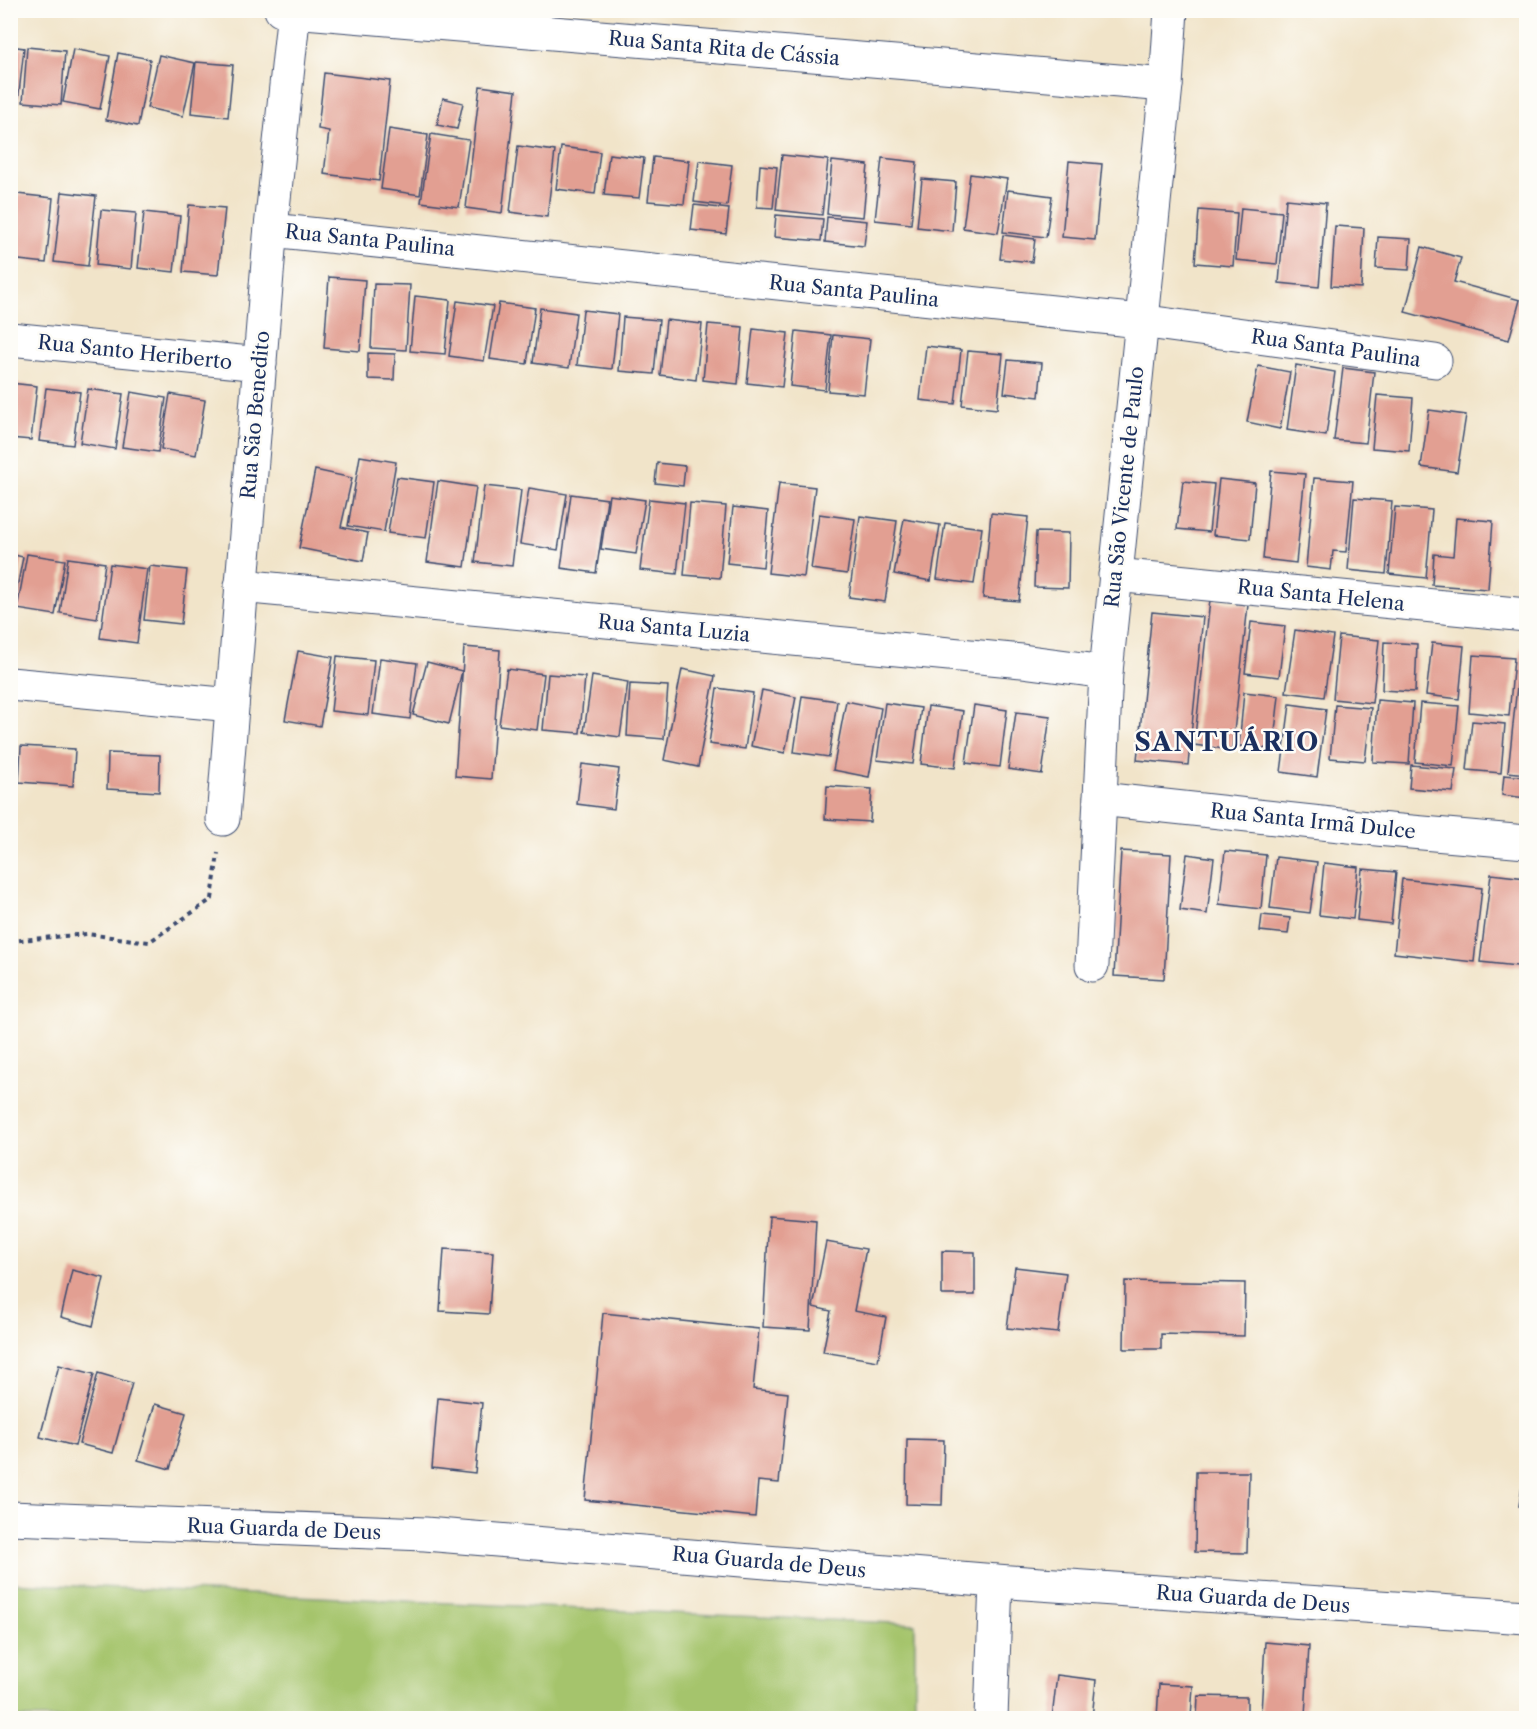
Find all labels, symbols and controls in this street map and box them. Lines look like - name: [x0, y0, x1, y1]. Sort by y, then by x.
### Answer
- street label: Rua Santa Rita de Cássia: [607, 26, 841, 70]
- street label: Rua Santa Paulina: [284, 219, 457, 261]
- street label: Rua Santa Paulina: [768, 270, 941, 312]
- street label: Rua Santa Paulina: [1250, 324, 1423, 372]
- street label: Rua Santo Heriberto: [36, 330, 234, 374]
- street label: Rua São Benedito: [236, 330, 274, 500]
- street label: Rua São Vicente de Paulo: [1099, 365, 1149, 609]
- street label: Rua Santa Helena: [1236, 574, 1406, 616]
- street label: Rua Santa Luzia: [597, 609, 752, 647]
- district label: SANTUÁRIO: [1134, 726, 1320, 758]
- street label: Rua Santa Irmã Dulce: [1209, 798, 1417, 844]
- street label: Rua Guarda de Deus: [186, 1514, 382, 1544]
- street label: Rua Guarda de Deus: [671, 1542, 867, 1582]
- street label: Rua Guarda de Deus: [1155, 1580, 1351, 1618]

